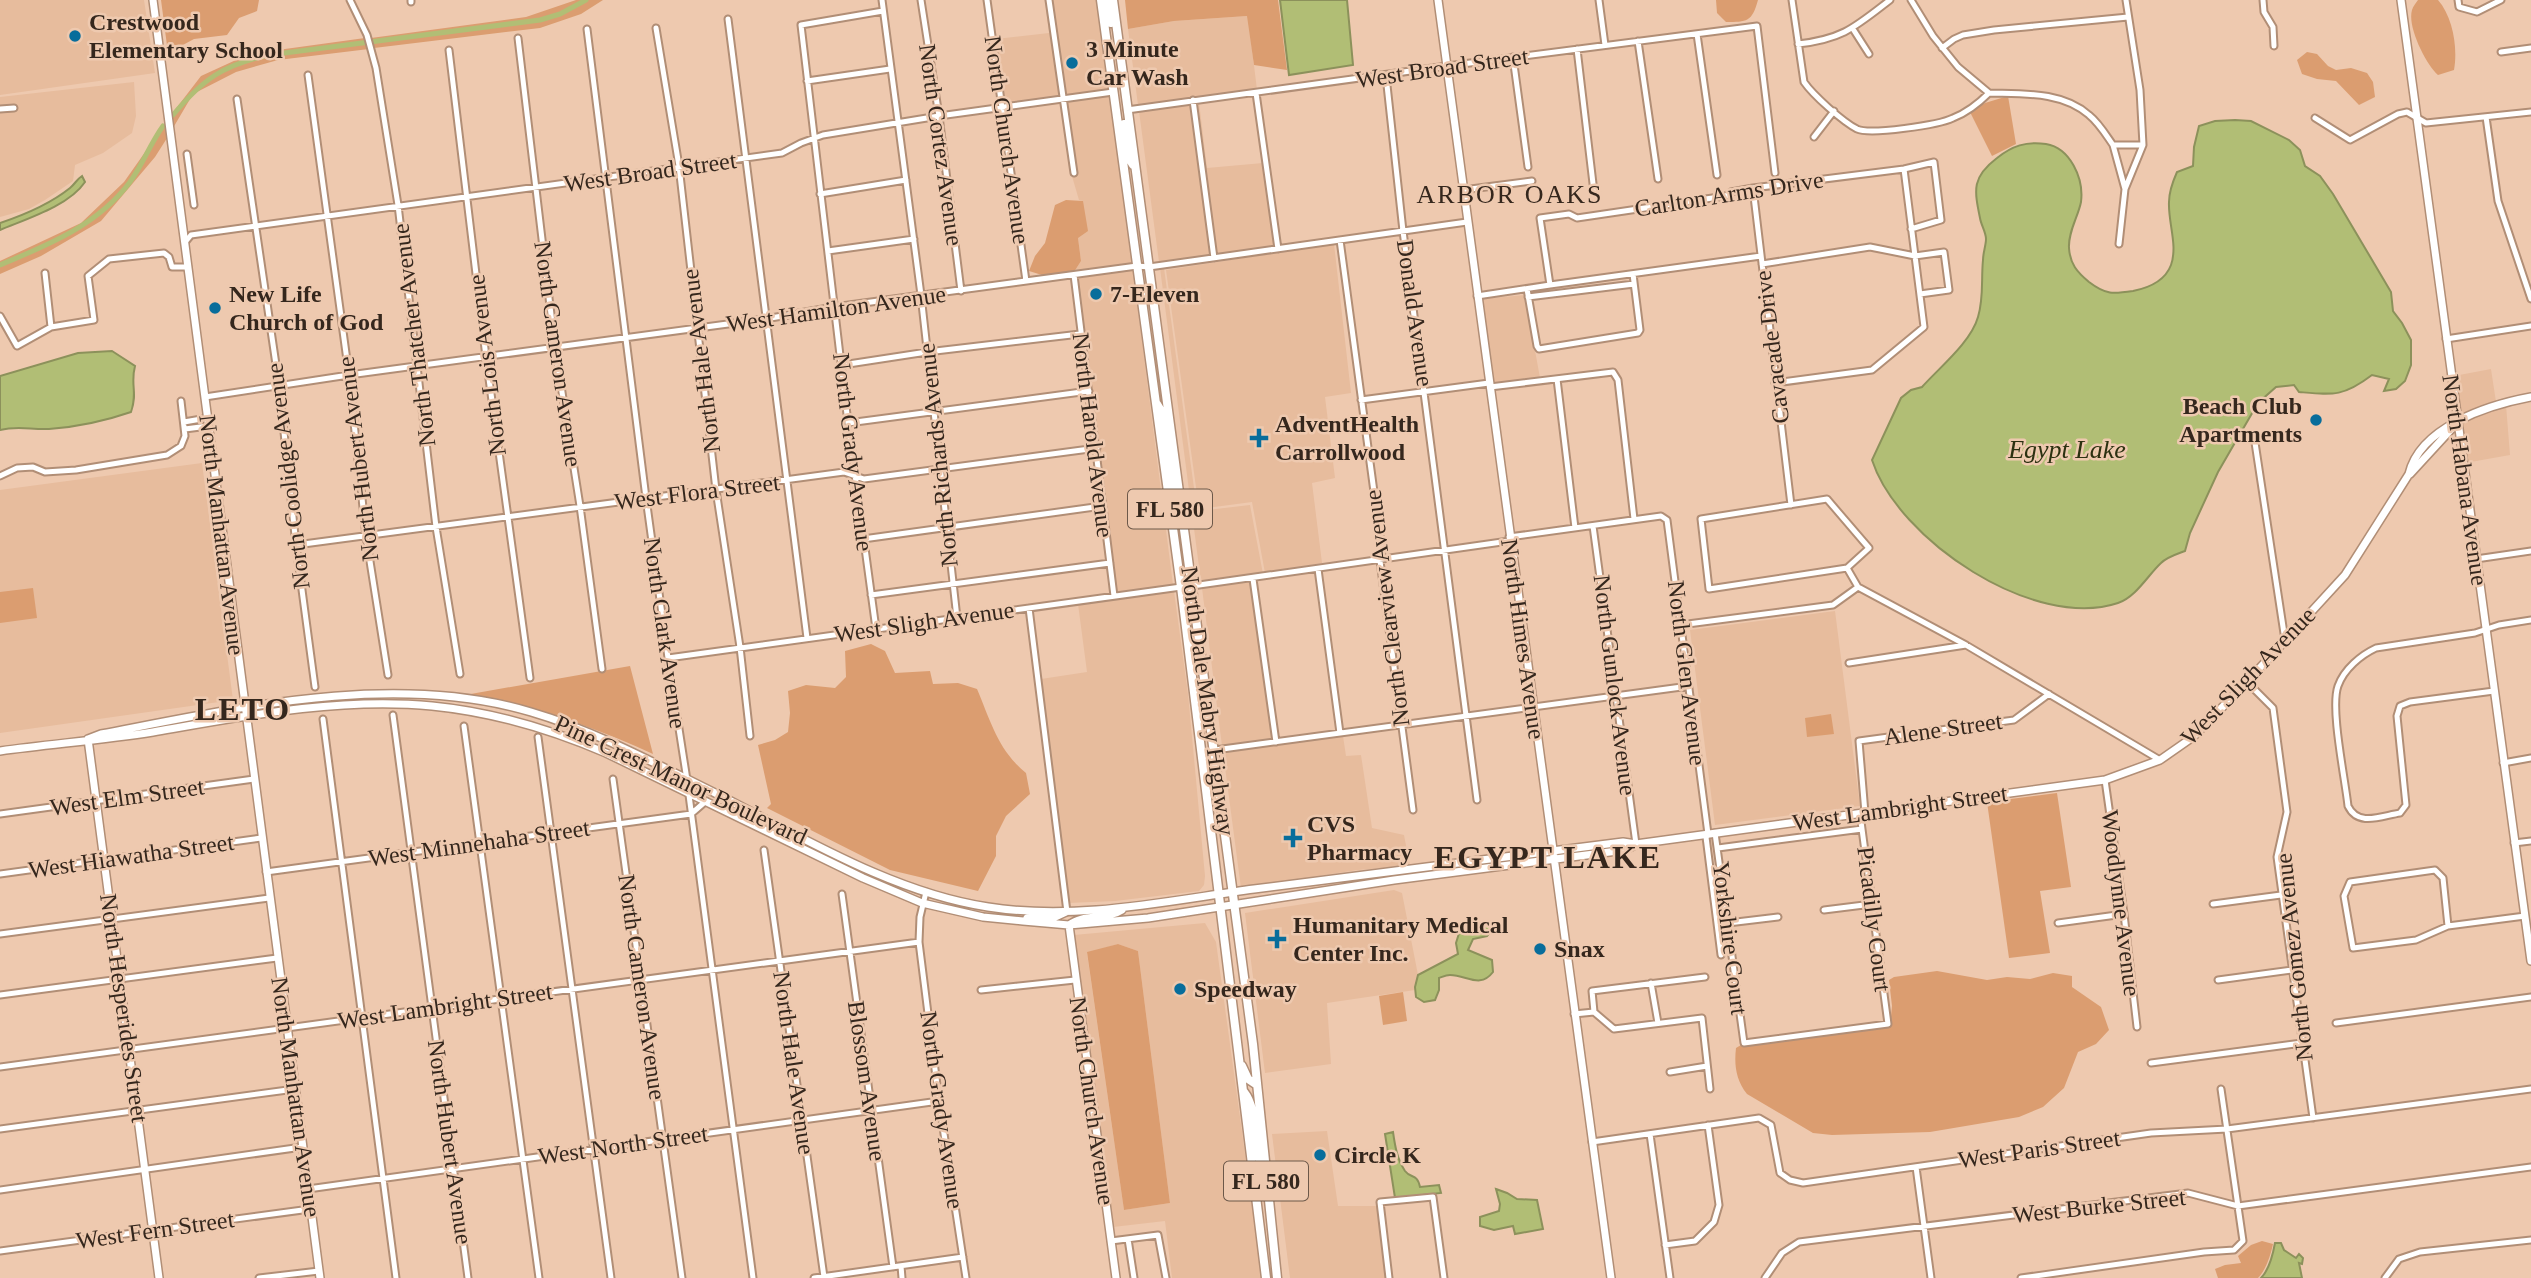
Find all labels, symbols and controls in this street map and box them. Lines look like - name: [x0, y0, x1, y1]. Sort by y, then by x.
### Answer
- place label: Crestwood Elementary School: [89, 9, 283, 63]
- marker: Crestwood Elementary School: [67, 28, 83, 44]
- street label: North Church Avenue: [980, 34, 1034, 246]
- place label: 3 Minute Car Wash: [1086, 36, 1188, 90]
- street label: North Cortez Avenue: [914, 42, 968, 248]
- street label: West Broad Street: [1354, 43, 1530, 93]
- marker: 3 Minute Car Wash: [1064, 55, 1080, 71]
- street label: West Broad Street: [562, 147, 738, 197]
- street label: Carlton Arms Drive: [1633, 166, 1825, 222]
- district label: ARBOR OAKS: [1417, 180, 1603, 209]
- street label: North Thatcher Avenue: [387, 222, 441, 448]
- street label: Donald Avenue: [1392, 238, 1438, 388]
- street label: North Cameron Avenue: [529, 240, 587, 468]
- street label: North Hale Avenue: [677, 268, 725, 454]
- street label: Cavacade Drive: [1750, 269, 1794, 425]
- street label: North Lois Avenue: [463, 273, 511, 457]
- place label: New Life Church of God: [229, 281, 384, 335]
- street label: West Hamilton Avenue: [724, 281, 948, 337]
- place label: 7-Eleven: [1110, 281, 1199, 307]
- marker: 7-Eleven: [1088, 286, 1104, 302]
- marker: New Life Church of God: [207, 300, 223, 316]
- street label: North Harold Avenue: [1068, 331, 1118, 539]
- street label: North Richards Avenue: [913, 342, 963, 568]
- street label: North Grady Avenue: [828, 351, 878, 553]
- street label: North Hubert Avenue: [333, 355, 383, 563]
- street label: North Coolidge Avenue: [261, 361, 315, 591]
- street label: North Habana Avenue: [2437, 373, 2493, 587]
- place label: Beach Club Apartments: [2179, 393, 2302, 447]
- place label: AdventHealth Carrollwood: [1275, 411, 1419, 465]
- marker: Beach Club Apartments: [2308, 412, 2324, 428]
- street label: North Manhattan Avenue: [194, 413, 250, 657]
- marker: AdventHealth Carrollwood: [1249, 428, 1269, 448]
- water label: Egypt Lake: [2007, 435, 2126, 464]
- street label: West Flora Street: [613, 469, 781, 515]
- street label: North Clearview Avenue: [1360, 488, 1414, 728]
- road number: FL 580: [1128, 489, 1212, 528]
- street label: North Clark Avenue: [639, 536, 691, 730]
- street label: North Himes Avenue: [1496, 537, 1550, 741]
- street label: North Dale Mabry Highway: [1176, 565, 1240, 837]
- street label: North Gunlock Avenue: [1589, 573, 1641, 797]
- street label: North Glen Avenue: [1663, 579, 1711, 767]
- street label: West Sligh Avenue: [832, 596, 1016, 648]
- street label: West Sligh Avenue: [2176, 602, 2320, 750]
- district label: LETO: [195, 691, 291, 727]
- street label: Alene Street: [1882, 708, 2004, 750]
- street label: Pine Crest Manor Boulevard: [551, 710, 811, 850]
- street label: West Elm Street: [48, 773, 206, 821]
- street label: West Lambright Street: [1791, 780, 2009, 836]
- street label: Woodlynne Avenue: [2097, 808, 2145, 998]
- place label: CVS Pharmacy: [1307, 811, 1412, 865]
- street label: West Minnehaha Street: [367, 815, 592, 871]
- street label: West Hiawatha Street: [27, 829, 236, 883]
- marker: CVS Pharmacy: [1285, 830, 1301, 846]
- district label: EGYPT LAKE: [1434, 839, 1662, 875]
- street label: Picadilly Court: [1852, 845, 1896, 993]
- street label: North Gomez Avenue: [2270, 852, 2318, 1062]
- street label: Yorkshire Court: [1708, 860, 1752, 1016]
- street label: North Cameron Avenue: [613, 873, 671, 1101]
- street label: North Hesperides Street: [95, 892, 153, 1124]
- place label: Humanitary Medical Center Inc.: [1293, 912, 1509, 966]
- marker: Humanitary Medical Center Inc.: [1267, 929, 1287, 949]
- place label: Snax: [1554, 936, 1605, 962]
- marker: Snax: [1532, 941, 1548, 957]
- street label: North Hale Avenue: [768, 970, 820, 1156]
- street label: North Manhattan Avenue: [266, 975, 326, 1219]
- place label: Speedway: [1194, 976, 1297, 1002]
- street label: West Lambright Street: [336, 978, 554, 1034]
- marker: Speedway: [1172, 981, 1188, 997]
- street label: North Church Avenue: [1065, 995, 1119, 1207]
- street label: Blossom Avenue: [843, 999, 891, 1163]
- street label: North Grady Avenue: [915, 1009, 969, 1211]
- street label: North Hubert Avenue: [423, 1038, 477, 1246]
- street label: West North Street: [536, 1120, 710, 1170]
- street label: West Paris Street: [1956, 1125, 2122, 1173]
- place label: Circle K: [1334, 1142, 1421, 1168]
- marker: Circle K: [1312, 1147, 1328, 1163]
- road number: FL 580: [1224, 1162, 1308, 1200]
- street label: West Burke Street: [2011, 1184, 2187, 1228]
- street label: West Fern Street: [74, 1206, 236, 1254]

